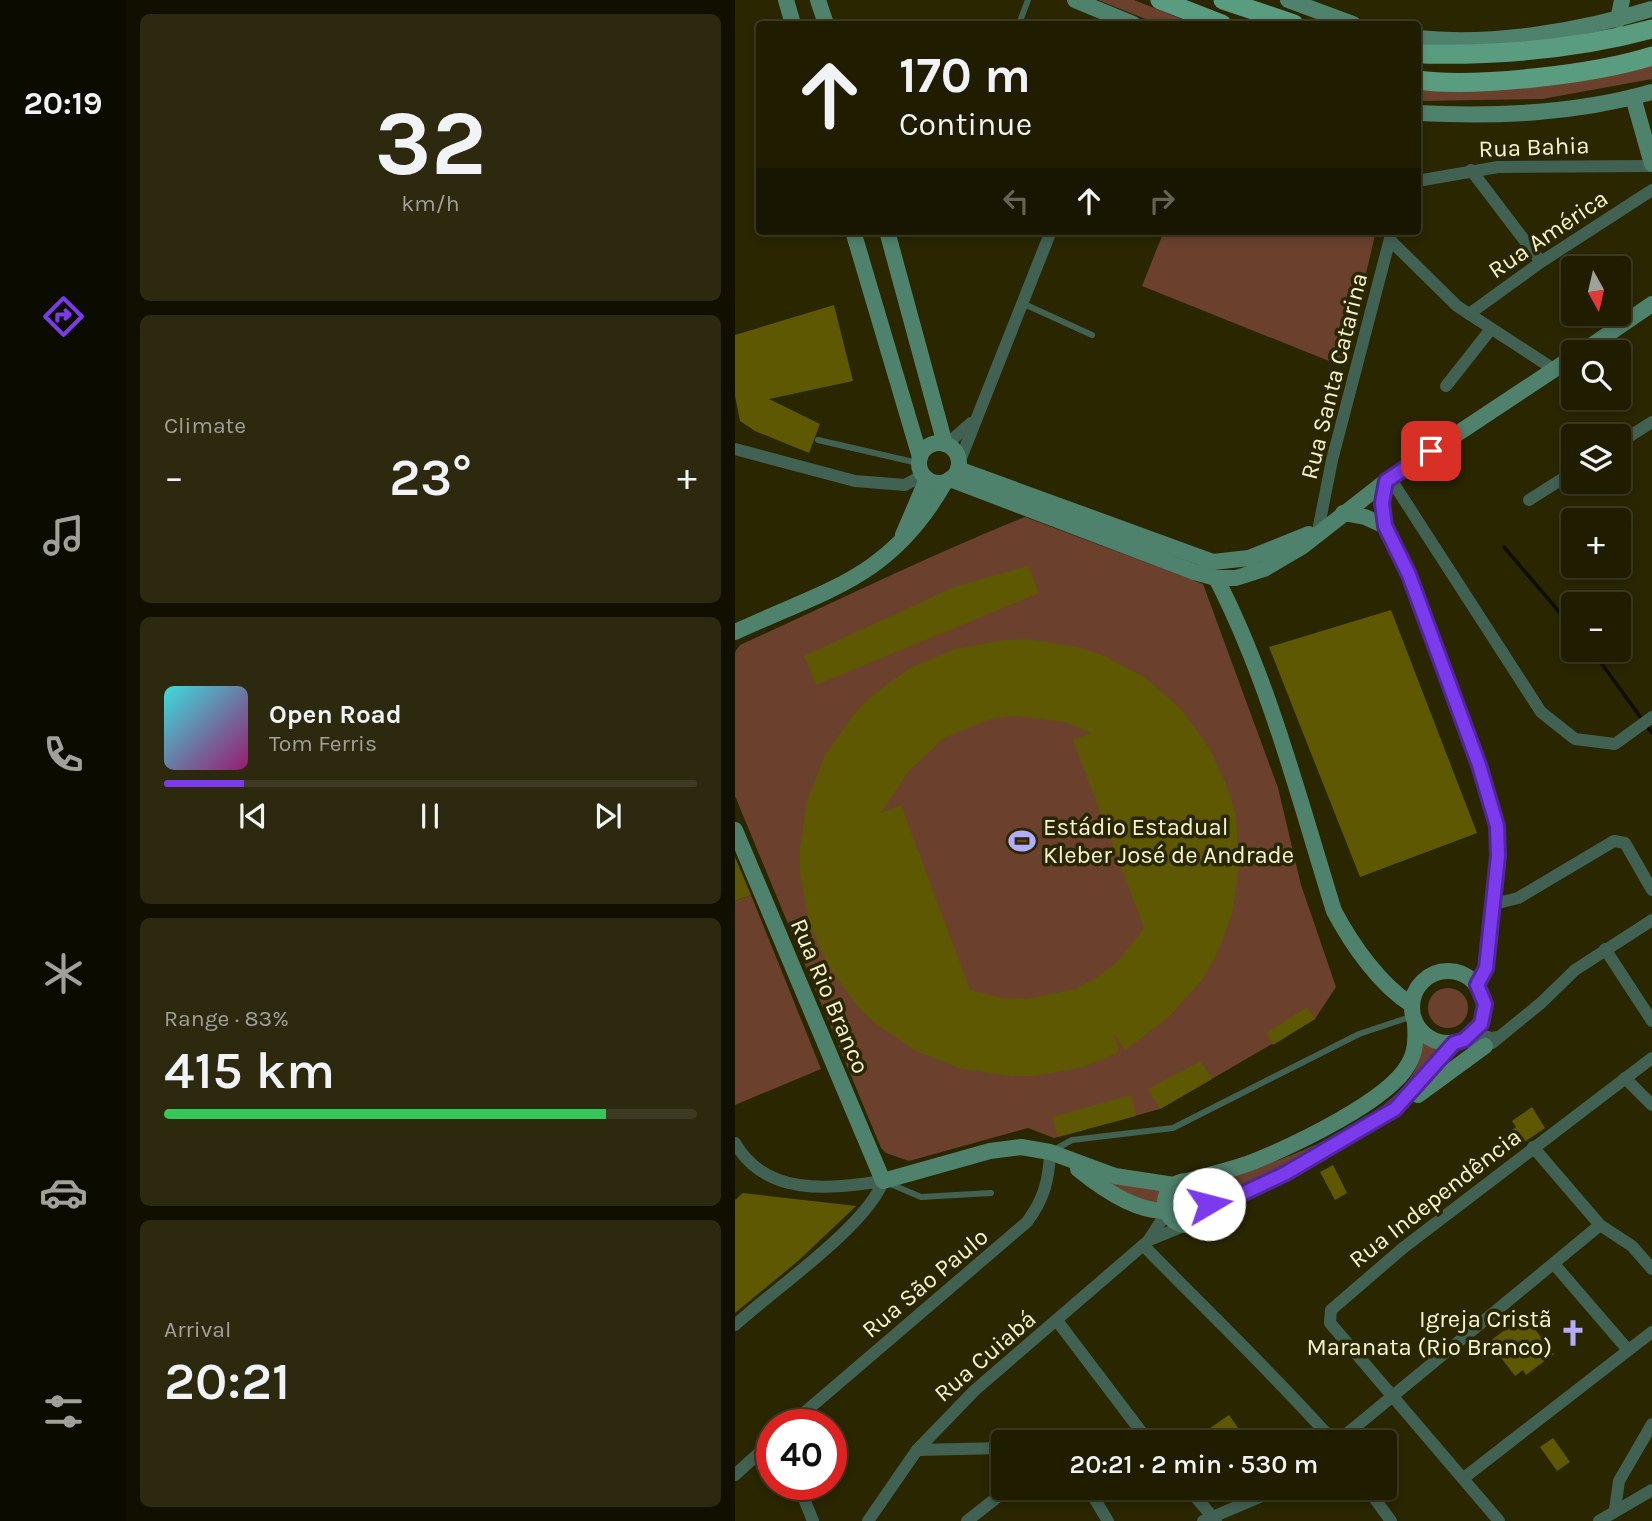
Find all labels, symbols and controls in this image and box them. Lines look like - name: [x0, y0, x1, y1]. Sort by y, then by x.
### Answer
- text: 170 m: [899, 47, 1031, 104]
- icon: ahead: [784, 49, 875, 140]
- text: 20:19: [23, 85, 103, 122]
- text: 32: [375, 91, 486, 197]
- text: Continue: [899, 106, 1032, 143]
- street label: Rua Bahia: [1478, 131, 1590, 163]
- icon: left: [997, 182, 1035, 220]
- icon: ahead: [1070, 182, 1108, 220]
- icon: right: [1143, 182, 1181, 220]
- street label: Rua América: [1483, 184, 1613, 284]
- text: km/h: [401, 190, 460, 217]
- north arrow: [1561, 256, 1631, 326]
- map controls: [1561, 256, 1631, 662]
- street label: Rua Santa Catarina: [1295, 270, 1373, 482]
- icon: directions: [39, 292, 88, 341]
- button: search: [1561, 340, 1631, 410]
- text: Climate: [164, 412, 246, 439]
- pin: [1401, 421, 1461, 481]
- button: layers: [1561, 424, 1631, 494]
- icon: arrive: [1412, 432, 1450, 470]
- text: 23°: [389, 447, 472, 508]
- text: −: [164, 455, 184, 500]
- text: +: [677, 455, 697, 500]
- button: +: [1561, 508, 1631, 578]
- icon: music: [39, 511, 88, 560]
- button: −: [1561, 592, 1631, 662]
- text: Open Road: [269, 699, 402, 730]
- icon: phone: [39, 730, 88, 779]
- text: Tom Ferris: [269, 730, 377, 757]
- icon: previous: [234, 797, 272, 835]
- icon: pause: [411, 797, 449, 835]
- icon: next: [589, 797, 627, 835]
- place label: Estádio Estadual Kleber José de Andrade: [1043, 813, 1294, 869]
- sports icon: Estádio Estadual Kleber José de Andrade: [1007, 826, 1037, 856]
- street label: Rua Rio Branco: [785, 914, 875, 1078]
- icon: climate: [39, 949, 88, 998]
- text: Range · 83%: [164, 1005, 289, 1032]
- text: 415 km: [164, 1040, 335, 1101]
- street label: Rua Independência: [1343, 1122, 1527, 1274]
- position arrow: [1172, 1167, 1246, 1241]
- icon: car: [39, 1168, 88, 1217]
- street label: Rua São Paulo: [856, 1222, 994, 1344]
- street label: Rua Cuiabá: [929, 1304, 1041, 1408]
- place label: Igreja Cristã Maranata (Rio Branco): [1306, 1305, 1552, 1361]
- text: Arrival: [164, 1316, 231, 1343]
- church icon: Igreja Cristã Maranata (Rio Branco): [1558, 1318, 1588, 1348]
- text: 20:21: [164, 1351, 290, 1412]
- icon: filters: [39, 1387, 88, 1436]
- speed limit sign: 40: [756, 1409, 847, 1500]
- text: 20:21 · 2 min · 530 m: [1070, 1449, 1318, 1480]

